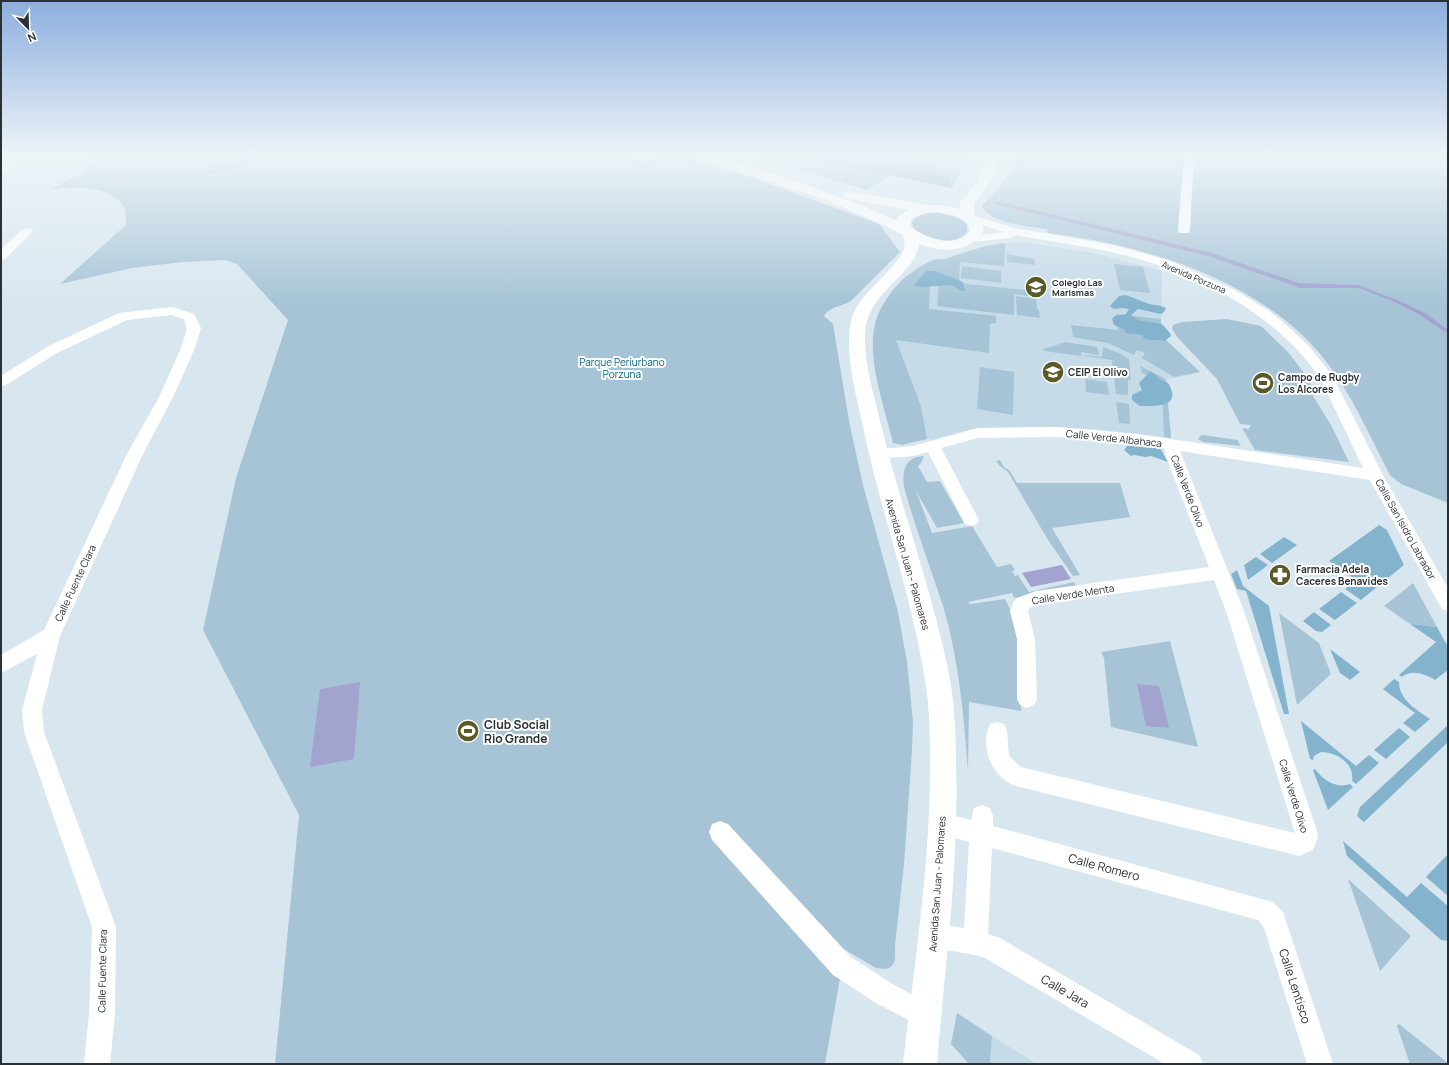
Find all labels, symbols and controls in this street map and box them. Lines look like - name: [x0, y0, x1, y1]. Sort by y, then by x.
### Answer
- north arrow: [8, 8, 48, 48]
- text: N: [25, 29, 39, 46]
- street label: Avenida Porzuna: [1160, 258, 1228, 296]
- school or university icon: Colegio Las Marismas: [1023, 274, 1049, 300]
- place label: Colegio Las Marismas: [1052, 276, 1103, 299]
- park label: Parque Periurbano Porzuna: [579, 355, 665, 381]
- school or university icon: CEIP El Olivo: [1040, 359, 1066, 385]
- place label: CEIP El Olivo: [1068, 365, 1128, 379]
- sports icon: Campo de Rugby Los Alcores: [1250, 370, 1276, 396]
- place label: Campo de Rugby Los Alcores: [1278, 370, 1359, 396]
- street label: Calle Verde Albahaca: [1065, 426, 1163, 450]
- street label: Calle Verde Olivo: [1168, 453, 1208, 529]
- street label: Calle San Isidro Labrador: [1372, 476, 1440, 582]
- street label: Avenida San Juan - Palomares: [882, 496, 934, 632]
- street label: Calle Fuente Clara: [51, 542, 99, 624]
- pharmacy icon: Farmacia Adela Caceres Benavides: [1267, 562, 1293, 588]
- place label: Farmacia Adela Caceres Benavides: [1296, 562, 1389, 588]
- street label: Calle Verde Menta: [1031, 581, 1115, 607]
- place label: Club Social Rio Grande: [484, 716, 549, 747]
- sports icon: Club Social Rio Grande: [455, 718, 481, 744]
- street label: Calle Verde Olivo: [1276, 757, 1312, 835]
- street label: Avenida San Juan - Palomares: [925, 815, 949, 953]
- street label: Calle Romero: [1066, 849, 1142, 885]
- street label: Calle Fuente Clara: [94, 929, 110, 1013]
- street label: Calle Lentisco: [1275, 946, 1315, 1026]
- street label: Calle Jara: [1038, 970, 1092, 1012]

